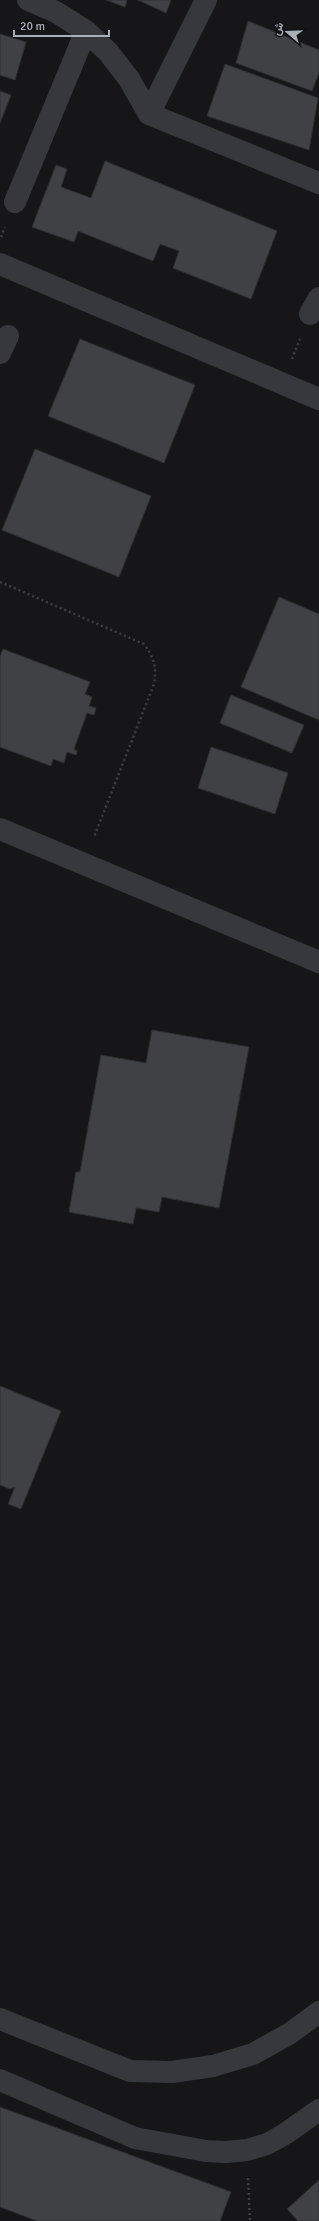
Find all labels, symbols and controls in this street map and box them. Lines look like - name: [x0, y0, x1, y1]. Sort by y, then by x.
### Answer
- scale bar: [14, 12, 109, 38]
- north arrow: [267, 12, 307, 52]
- text: 20 m: [20, 19, 45, 34]
- text: ش: [270, 21, 286, 37]

